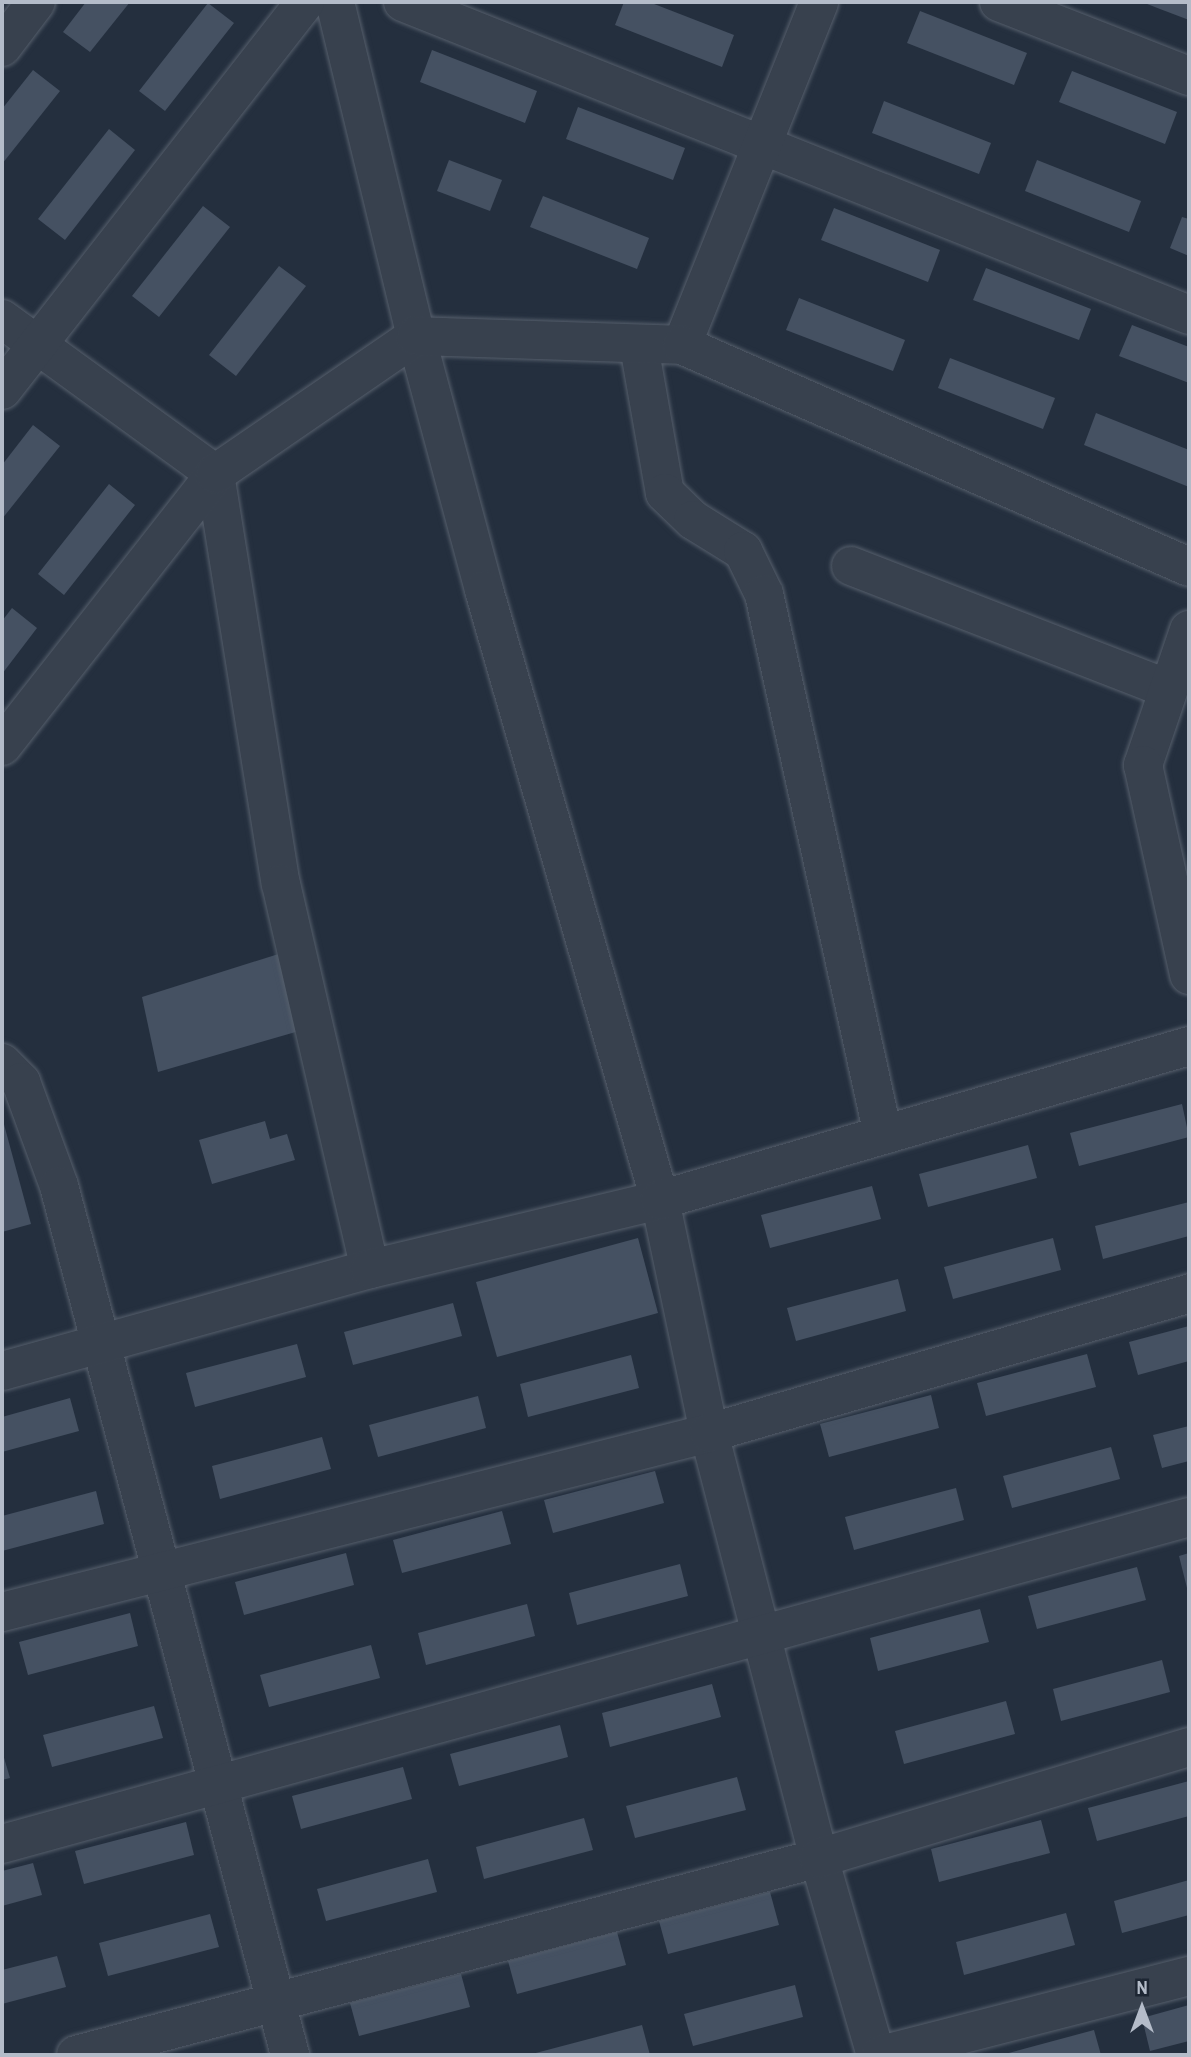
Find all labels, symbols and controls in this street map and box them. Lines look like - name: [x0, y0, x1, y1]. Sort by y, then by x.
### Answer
- north arrow: [1107, 1973, 1177, 2043]
- text: N: [1136, 1974, 1148, 2000]

